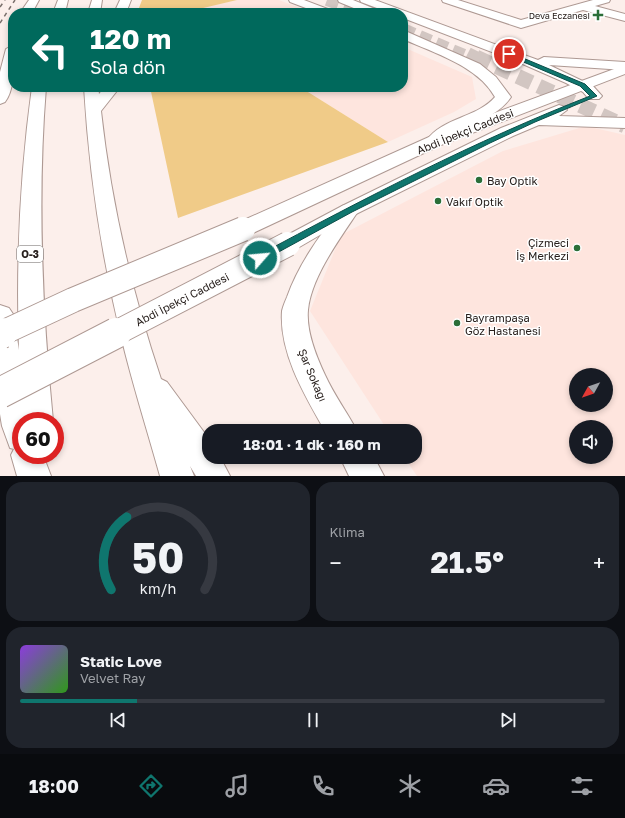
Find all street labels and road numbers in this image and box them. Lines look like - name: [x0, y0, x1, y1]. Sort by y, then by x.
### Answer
- street label: Abdi İpekçi Caddesi: [415, 106, 515, 156]
- road number: O-3: [17, 246, 43, 262]
- street label: Abdi İpekçi Caddesi: [133, 270, 231, 328]
- street label: Şar Sokağı: [296, 347, 330, 403]

